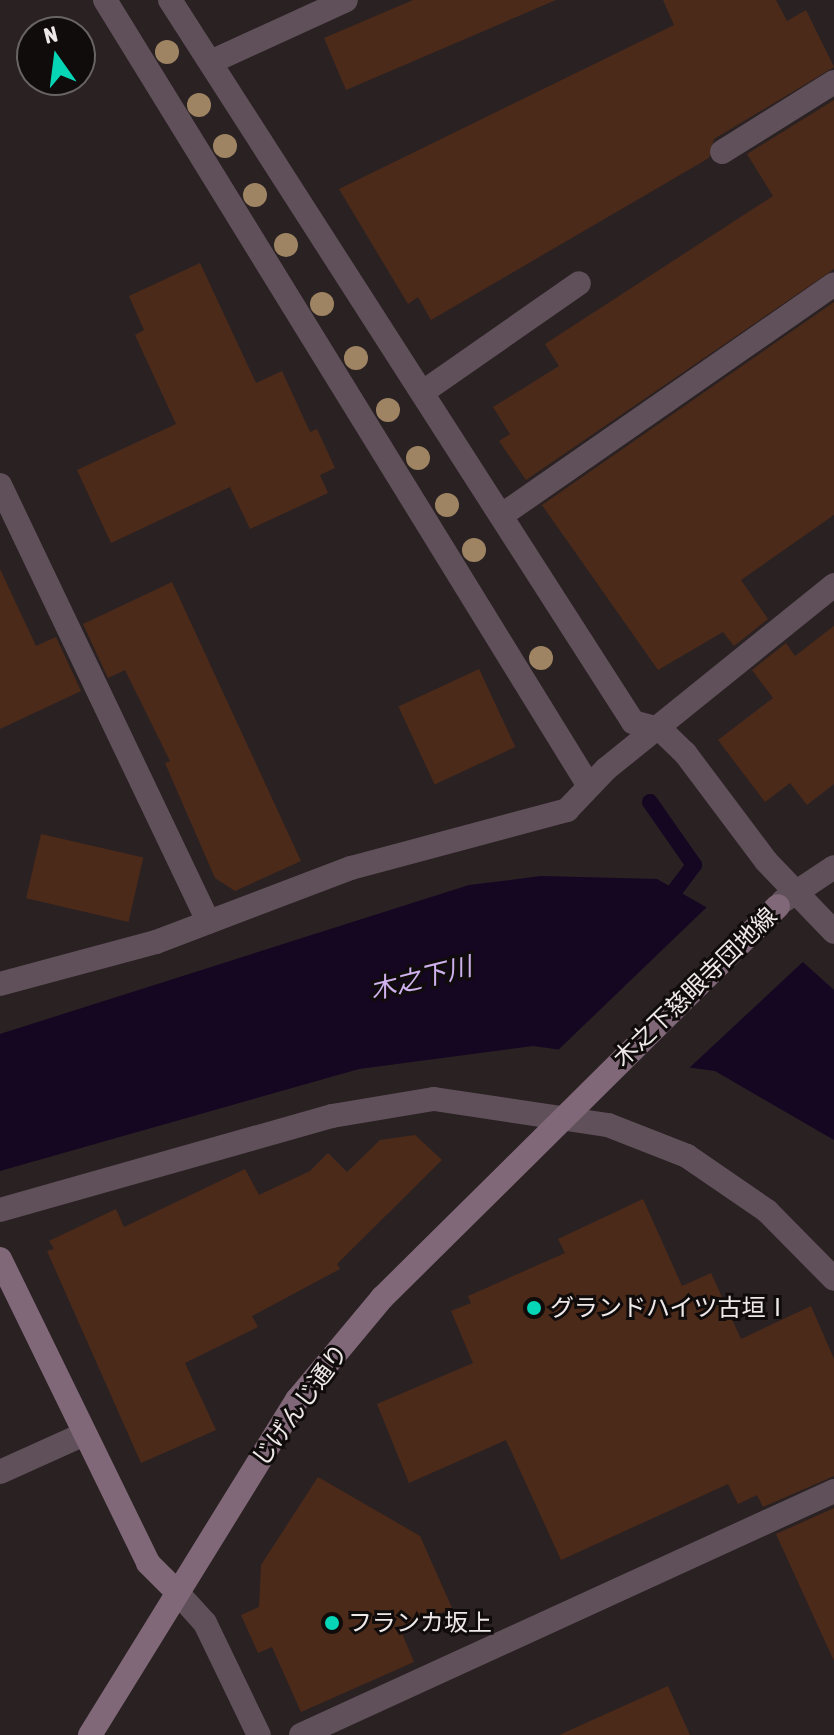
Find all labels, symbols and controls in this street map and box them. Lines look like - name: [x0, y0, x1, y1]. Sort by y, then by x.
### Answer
- north arrow: [16, 16, 96, 96]
- text: N: [41, 20, 60, 49]
- street label: 木之下慈眼寺団地線: [607, 902, 783, 1072]
- water label: 木之下川: [367, 951, 475, 1007]
- place label: グランドハイツ古垣Ⅰ: [550, 1294, 790, 1322]
- marker: グランドハイツ古垣Ⅰ: [525, 1299, 543, 1317]
- street label: じげんじ通り: [246, 1338, 354, 1472]
- place label: フランカ坂上: [348, 1609, 492, 1637]
- marker: フランカ坂上: [323, 1614, 341, 1632]

